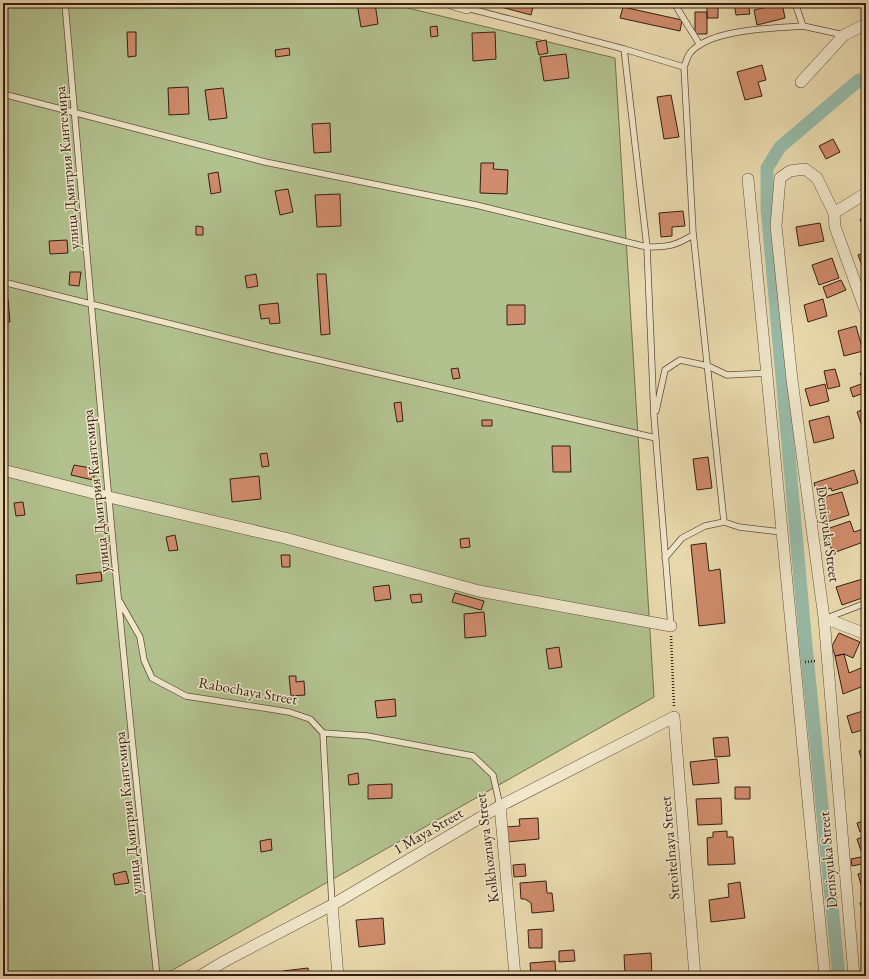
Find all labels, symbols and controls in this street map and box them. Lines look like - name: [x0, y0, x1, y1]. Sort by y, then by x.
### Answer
- street label: улица Дмитрия Кантемира: [50, 86, 83, 251]
- street label: улица Дмитрия Кантемира: [77, 409, 114, 574]
- street label: Denisyuka Street: [812, 485, 845, 584]
- street label: Rabochaya Street: [197, 672, 299, 709]
- street label: улица Дмитрия Кантемира: [109, 731, 146, 896]
- street label: Kolkhoznaya Street: [470, 792, 503, 904]
- street label: Stroitelnaya Street: [655, 795, 683, 901]
- street label: 1 Maya Street: [389, 803, 466, 858]
- street label: Denisyuka Street: [814, 811, 841, 909]

